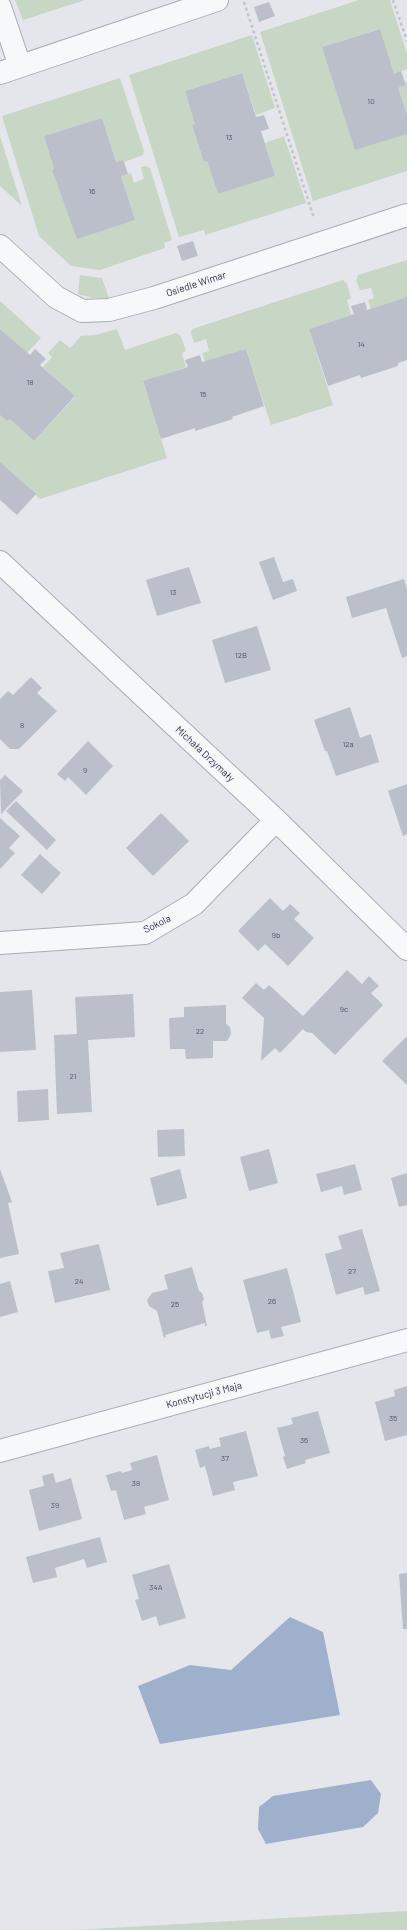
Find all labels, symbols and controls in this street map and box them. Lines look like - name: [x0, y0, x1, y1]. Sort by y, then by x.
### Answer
- house number: 10: [367, 96, 375, 106]
- house number: 13: [226, 132, 232, 142]
- house number: 16: [89, 186, 95, 196]
- street label: Osiedle Wimar: [164, 269, 228, 299]
- house number: 14: [357, 339, 365, 349]
- house number: 18: [27, 377, 33, 387]
- house number: 15: [200, 389, 206, 399]
- house number: 13: [170, 587, 176, 597]
- house number: 12B: [235, 650, 247, 660]
- house number: 8: [20, 720, 24, 730]
- street label: Michała Drzymały: [173, 724, 237, 784]
- house number: 12a: [342, 739, 354, 749]
- house number: 9: [83, 765, 87, 775]
- street label: Sokola: [141, 912, 173, 936]
- house number: 9b: [272, 930, 280, 940]
- house number: 9c: [340, 1004, 348, 1014]
- house number: 22: [196, 1026, 204, 1036]
- house number: 21: [70, 1071, 76, 1081]
- house number: 27: [348, 1266, 356, 1276]
- house number: 24: [75, 1276, 83, 1286]
- house number: 26: [268, 1296, 276, 1306]
- house number: 25: [171, 1299, 179, 1309]
- street label: Konstytucji 3 Maja: [165, 1379, 243, 1411]
- house number: 35: [389, 1413, 397, 1423]
- house number: 36: [300, 1435, 308, 1445]
- house number: 37: [221, 1453, 229, 1463]
- house number: 38: [132, 1478, 140, 1488]
- house number: 39: [51, 1500, 59, 1510]
- house number: 34A: [149, 1582, 163, 1592]

